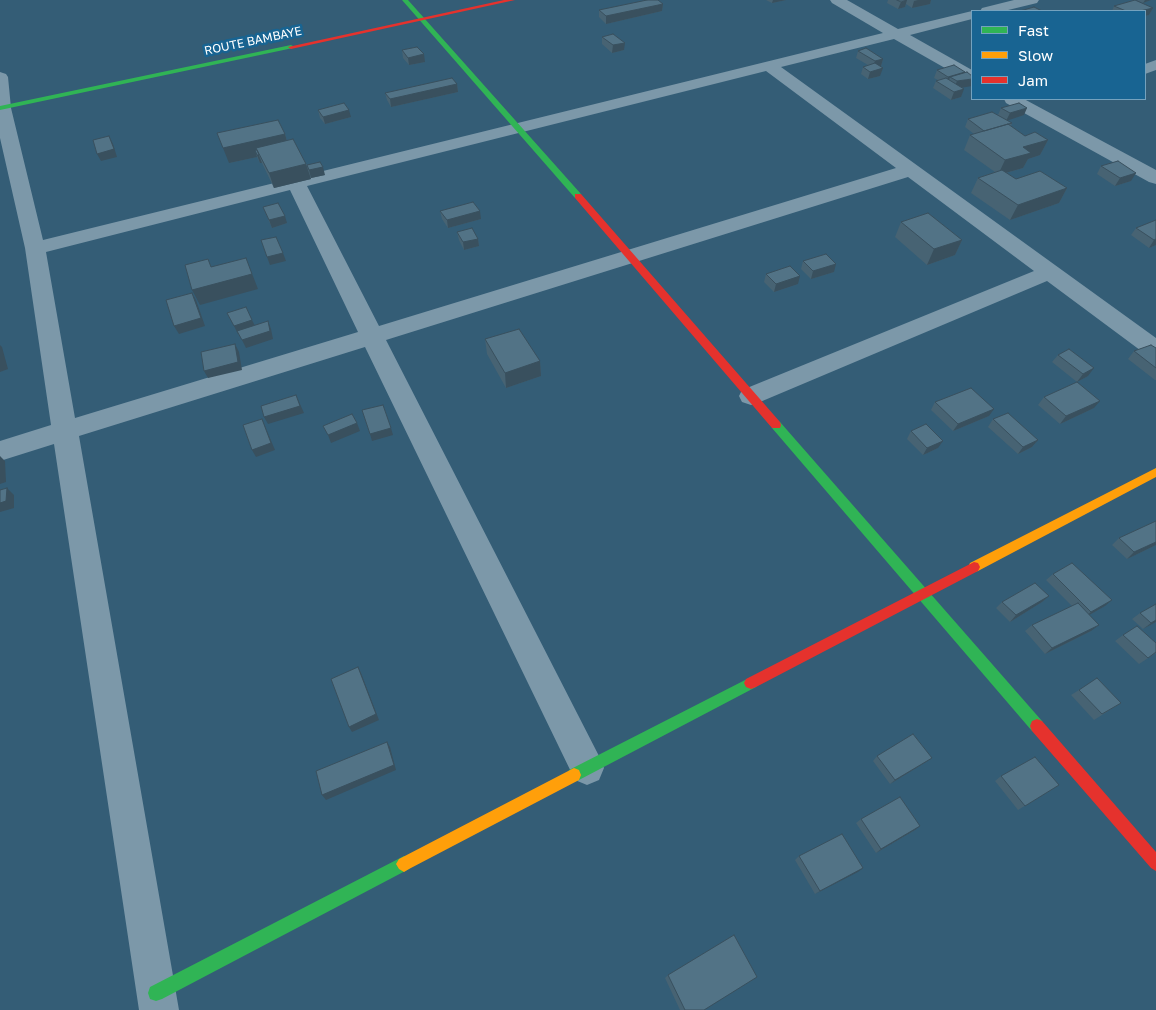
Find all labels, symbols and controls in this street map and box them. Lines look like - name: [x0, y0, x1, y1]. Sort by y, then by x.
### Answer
- legend: [971, 10, 1146, 100]
- text: Fast: [1018, 21, 1049, 39]
- street label: ROUTE BAMBAYE: [203, 24, 303, 58]
- text: Slow: [1018, 46, 1053, 64]
- text: Jam: [1018, 71, 1048, 89]

